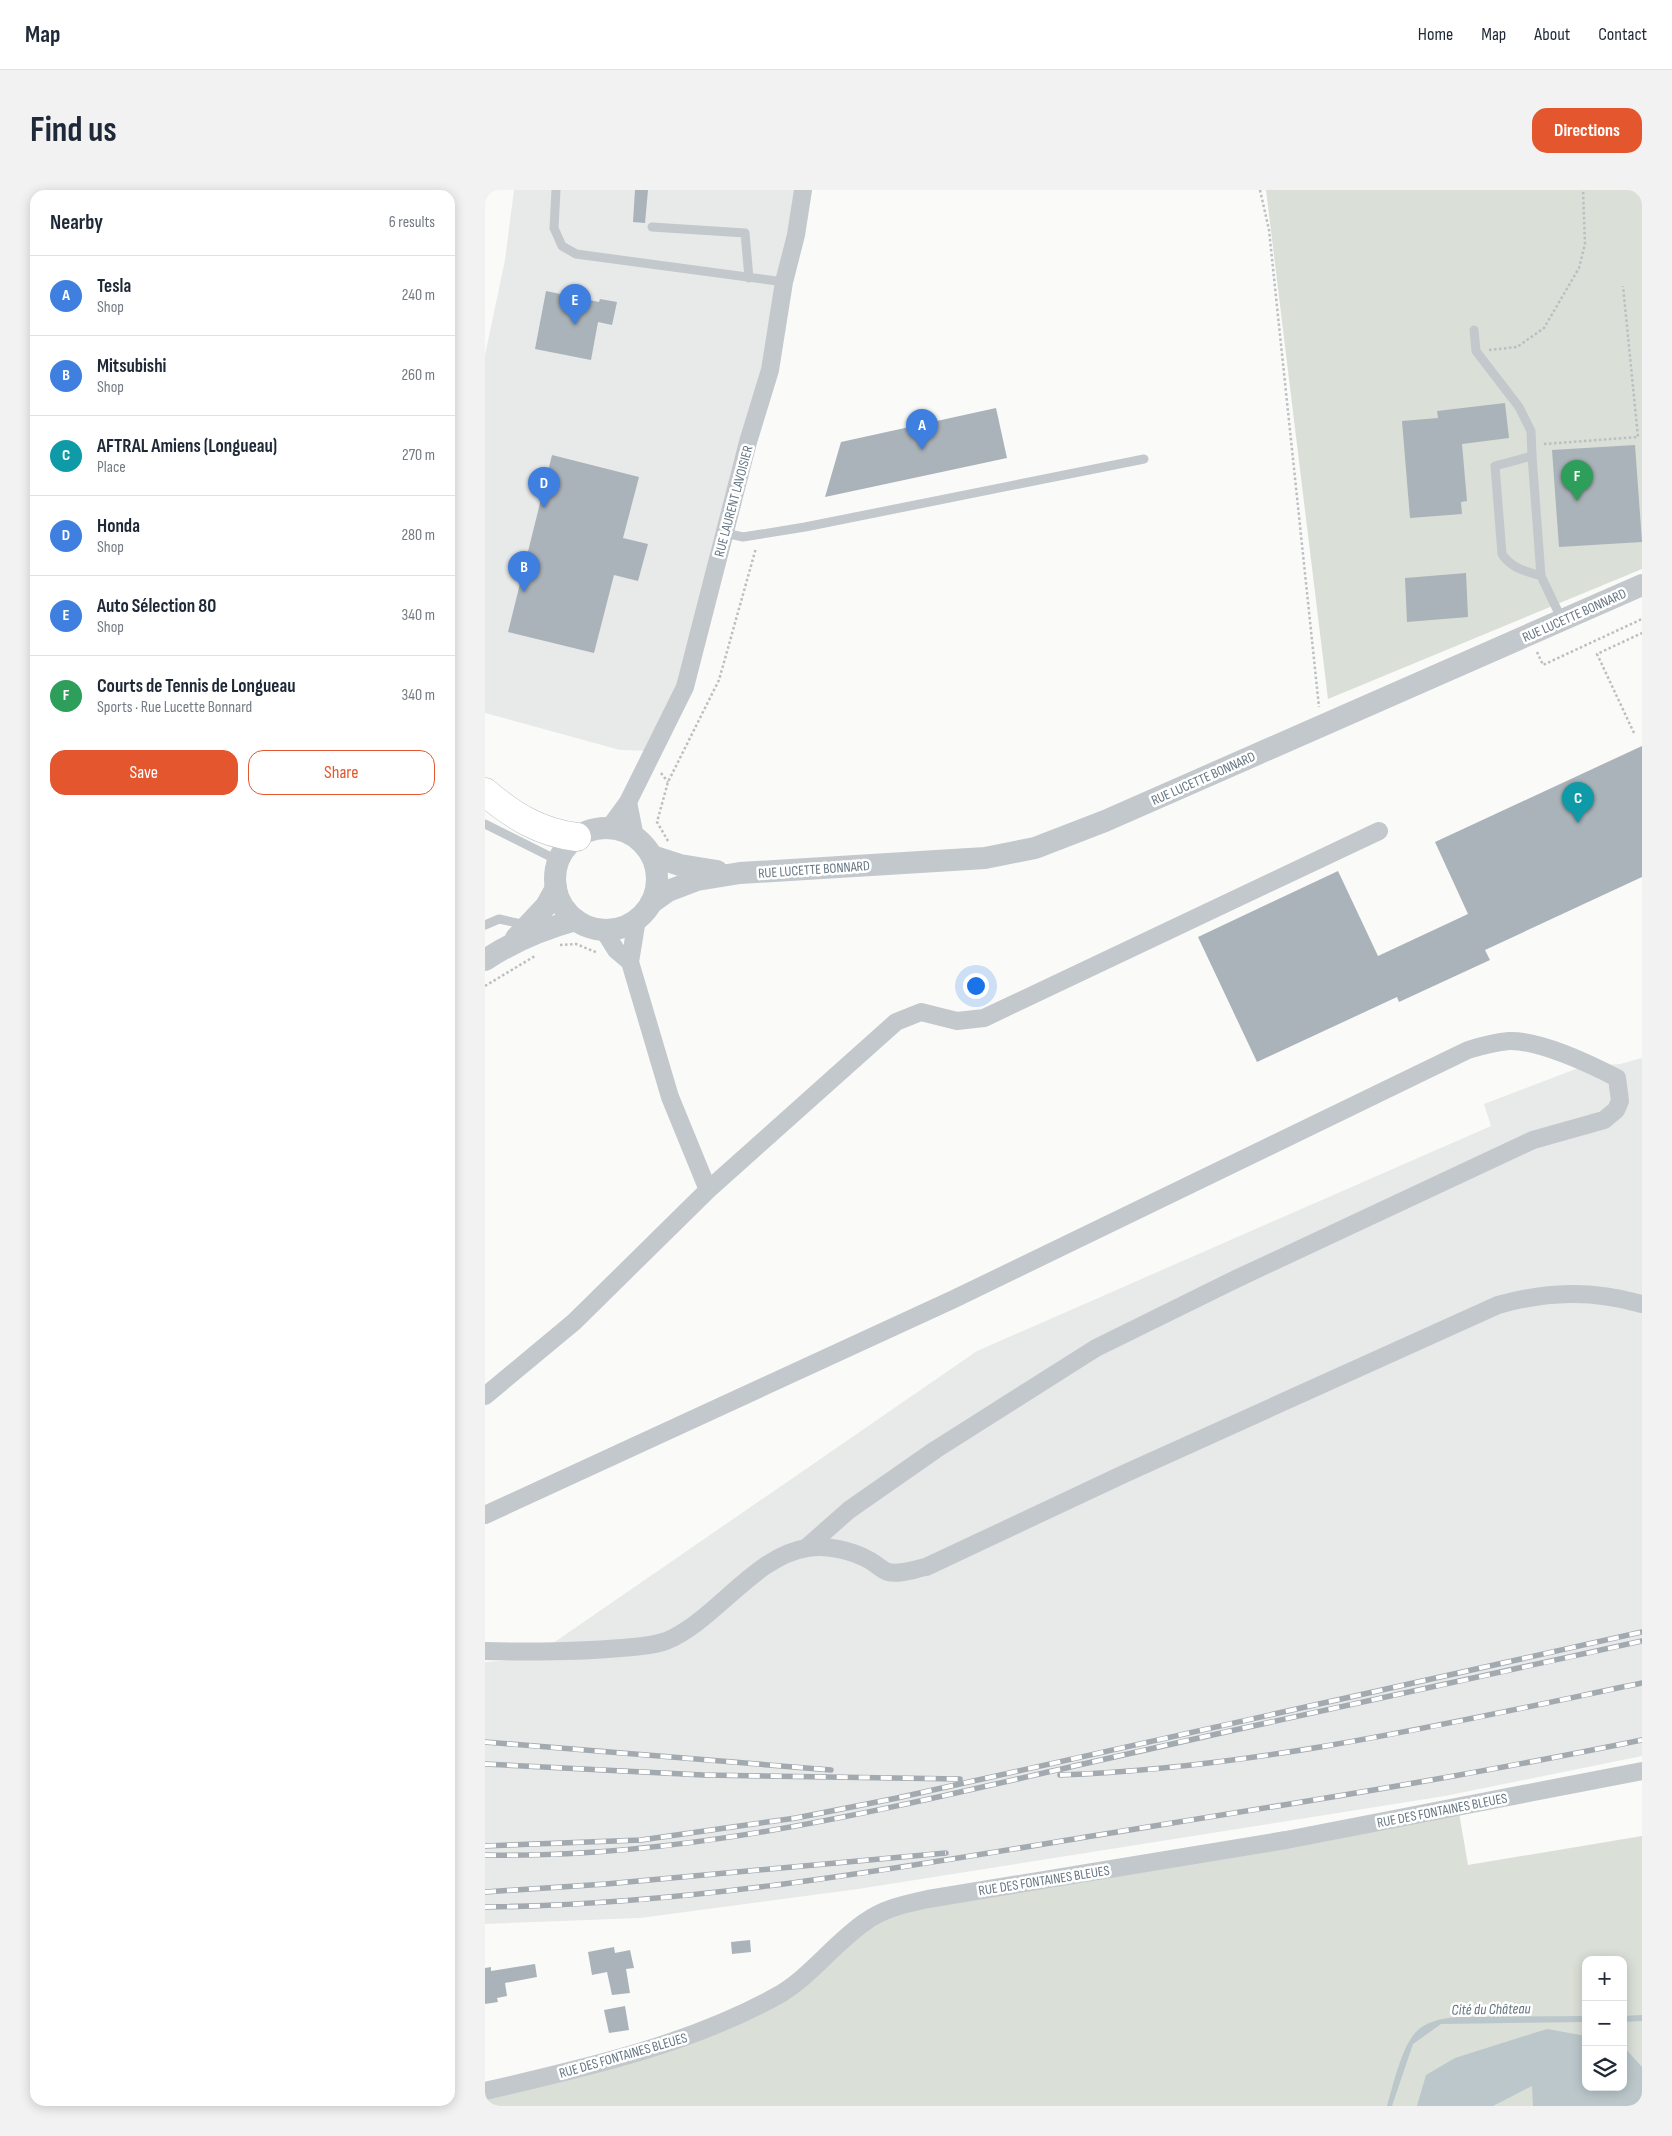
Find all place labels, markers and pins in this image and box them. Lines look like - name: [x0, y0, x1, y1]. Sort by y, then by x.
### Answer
- pin: E: [559, 284, 591, 325]
- pin: A: [906, 409, 938, 450]
- pin: F: [1561, 460, 1593, 501]
- pin: D: [528, 467, 560, 508]
- pin: B: [508, 551, 540, 592]
- pin: C: [1562, 782, 1594, 823]

